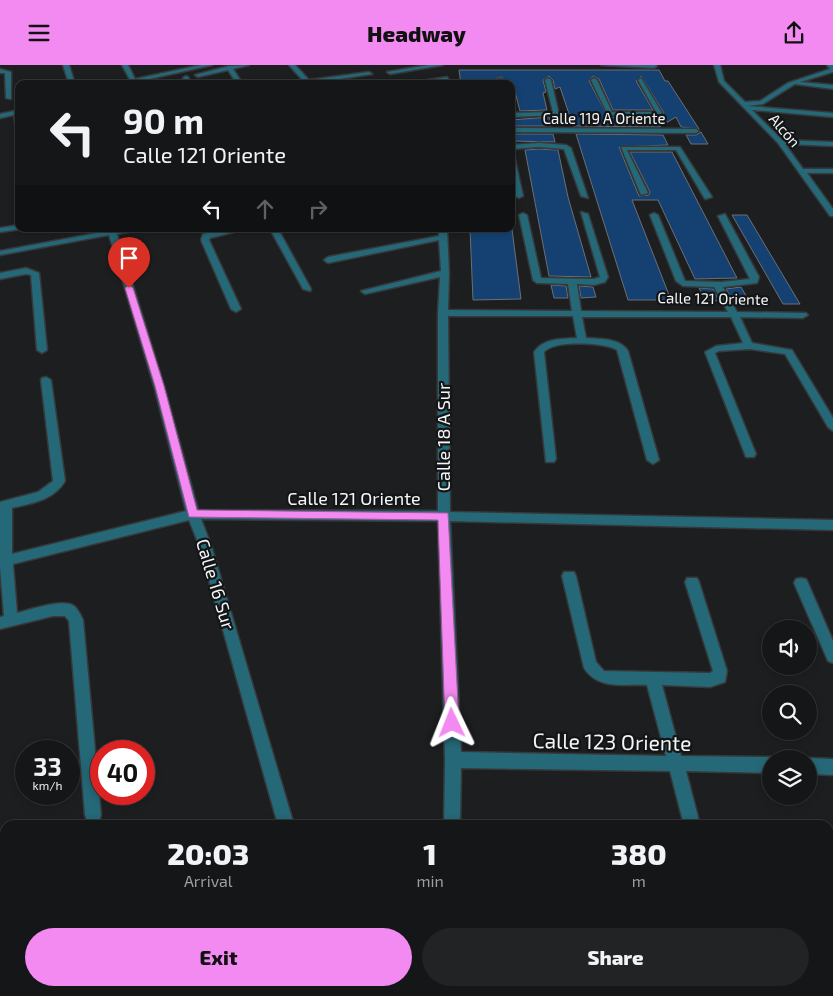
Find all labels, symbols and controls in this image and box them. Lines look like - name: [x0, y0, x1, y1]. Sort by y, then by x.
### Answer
- icon: menu: [25, 19, 53, 47]
- icon: share: [780, 19, 808, 47]
- text: Headway: [367, 20, 466, 46]
- text: 90 m: [123, 99, 204, 141]
- icon: left: [40, 100, 105, 165]
- street label: Calle 119 A Oriente: [542, 109, 666, 127]
- street label: Alcón: [766, 110, 804, 150]
- text: Calle 121 Oriente: [123, 141, 286, 167]
- icon: left: [198, 195, 226, 223]
- icon: ahead: [251, 195, 279, 223]
- icon: right: [304, 195, 332, 223]
- pin: [108, 237, 150, 288]
- icon: arrive: [115, 244, 143, 272]
- street label: Calle 121 Oriente: [657, 288, 769, 308]
- street label: Calle 18 A Sur: [432, 383, 454, 491]
- street label: Calle 121 Oriente: [287, 487, 421, 509]
- street label: Calle 16 Sur: [192, 536, 240, 632]
- map controls: [762, 620, 817, 805]
- button: sound: [762, 620, 817, 675]
- button: search: [762, 685, 817, 740]
- position arrow: [425, 696, 477, 748]
- street label: Calle 123 Oriente: [532, 727, 692, 755]
- speed limit sign: 40: [90, 740, 155, 805]
- button: layers: [762, 750, 817, 805]
- text: 33: [33, 751, 62, 781]
- text: km/h: [33, 778, 62, 792]
- text: 20:03: [167, 835, 249, 871]
- text: 1: [423, 835, 437, 871]
- text: 380: [611, 835, 667, 871]
- text: Arrival: [184, 871, 233, 890]
- text: min: [416, 871, 444, 890]
- text: m: [632, 871, 646, 890]
- button: Exit: [25, 928, 412, 986]
- button: Share: [422, 928, 809, 986]

